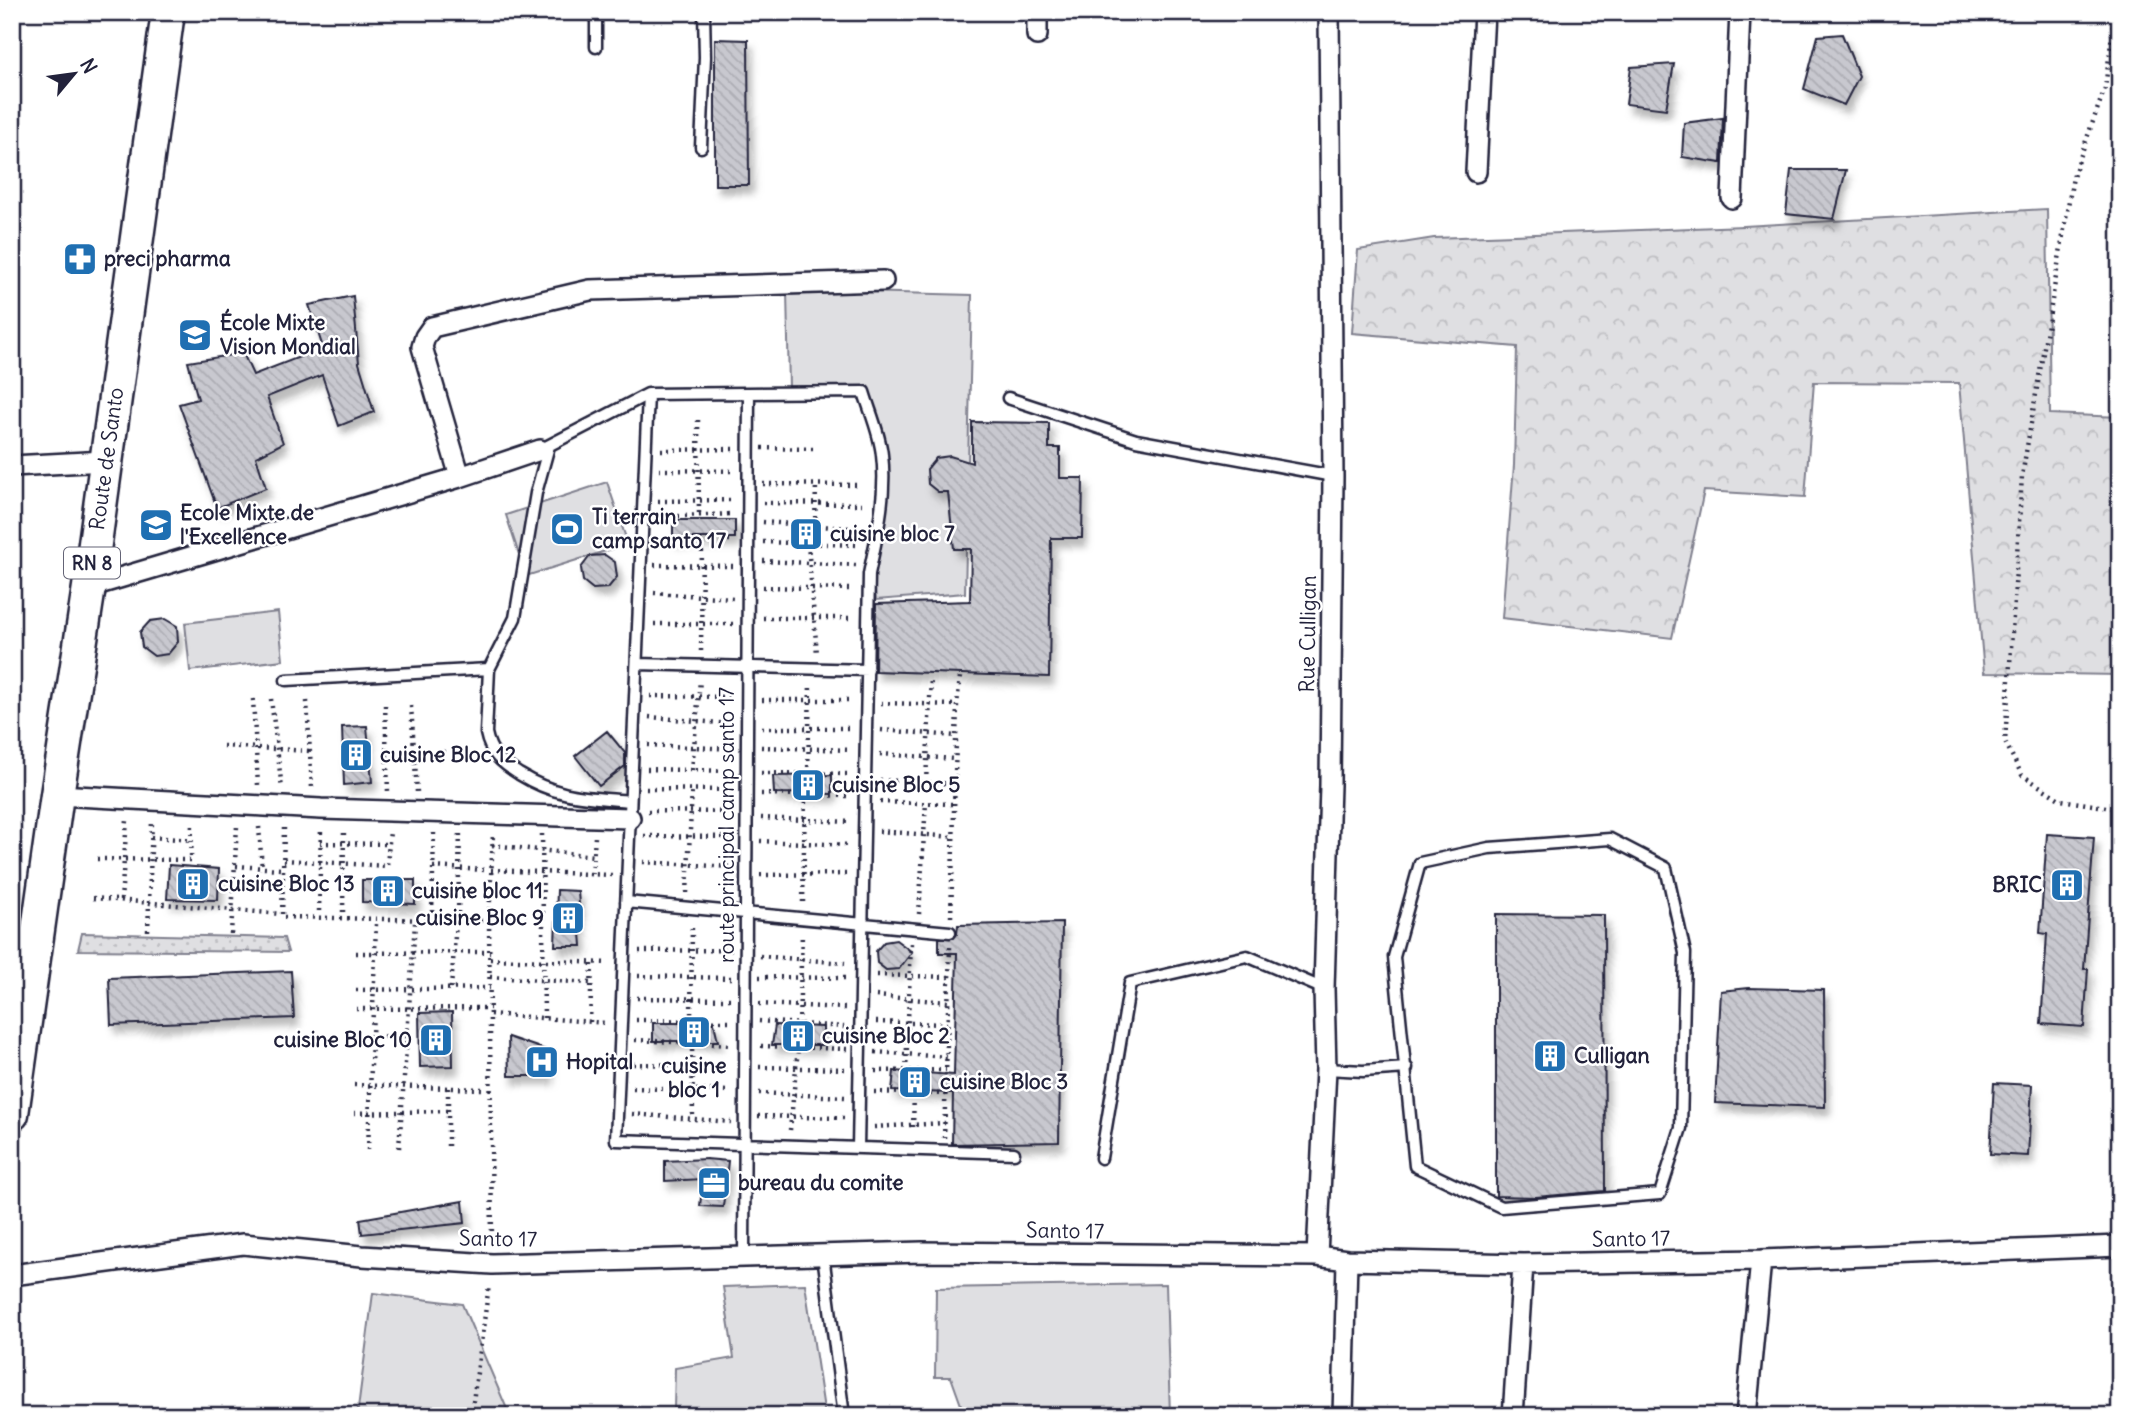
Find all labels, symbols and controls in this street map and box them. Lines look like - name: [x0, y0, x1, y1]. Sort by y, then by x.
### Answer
- north arrow: [38, 38, 108, 108]
- text: N: [75, 54, 103, 77]
- pharmacy icon: preci pharma: [61, 240, 99, 278]
- place label: preci pharma: [104, 245, 231, 272]
- place label: École Mixte Vision Mondial: [220, 308, 356, 360]
- school or university icon: École Mixte Vision Mondial: [176, 316, 214, 354]
- street label: Route de Santo: [83, 386, 129, 532]
- place label: Ecole Mixte de l'Excellence: [180, 499, 314, 550]
- place label: Ti terrain camp santo 17: [592, 503, 727, 554]
- school or university icon: Ecole Mixte de l'Excellence: [137, 506, 175, 544]
- sports icon: Ti terrain camp santo 17: [548, 510, 586, 548]
- building icon: cuisine bloc 7: [787, 515, 825, 553]
- place label: cuisine bloc 7: [830, 520, 955, 547]
- road number: RN 8: [64, 548, 120, 578]
- street label: Rue Culligan: [1293, 575, 1322, 693]
- street label: route principal camp santo 17: [713, 687, 740, 963]
- building icon: cuisine Bloc 12: [337, 736, 375, 774]
- place label: cuisine Bloc 12: [380, 741, 517, 768]
- building icon: cuisine Bloc 5: [789, 766, 827, 804]
- place label: cuisine Bloc 5: [832, 771, 960, 798]
- building icon: cuisine Bloc 13: [174, 865, 212, 903]
- building icon: BRIC: [2048, 866, 2086, 904]
- place label: cuisine Bloc 13: [218, 870, 355, 897]
- place label: BRIC: [1992, 871, 2042, 898]
- building icon: cuisine bloc 11: [369, 872, 407, 910]
- place label: cuisine bloc 11: [412, 877, 543, 904]
- building icon: cuisine Bloc 9: [549, 899, 587, 937]
- place label: cuisine Bloc 9: [416, 904, 544, 931]
- building icon: cuisine bloc 1: [675, 1013, 713, 1051]
- building icon: cuisine Bloc 2: [779, 1017, 817, 1055]
- building icon: cuisine Bloc 10: [417, 1021, 455, 1059]
- place label: cuisine Bloc 2: [822, 1022, 950, 1049]
- place label: cuisine Bloc 10: [274, 1026, 412, 1053]
- building icon: Culligan: [1531, 1037, 1569, 1075]
- place label: Culligan: [1574, 1042, 1650, 1069]
- hospital icon: Hopital: [523, 1043, 561, 1081]
- place label: Hopital: [566, 1048, 633, 1075]
- place label: cuisine bloc 1: [661, 1052, 727, 1103]
- building icon: cuisine Bloc 3: [896, 1063, 934, 1101]
- place label: cuisine Bloc 3: [940, 1068, 1068, 1095]
- office icon: bureau du comite: [695, 1164, 733, 1202]
- place label: bureau du comite: [738, 1169, 903, 1196]
- street label: Santo 17: [1026, 1216, 1104, 1245]
- street label: Santo 17: [459, 1224, 537, 1253]
- street label: Santo 17: [1592, 1224, 1670, 1253]

